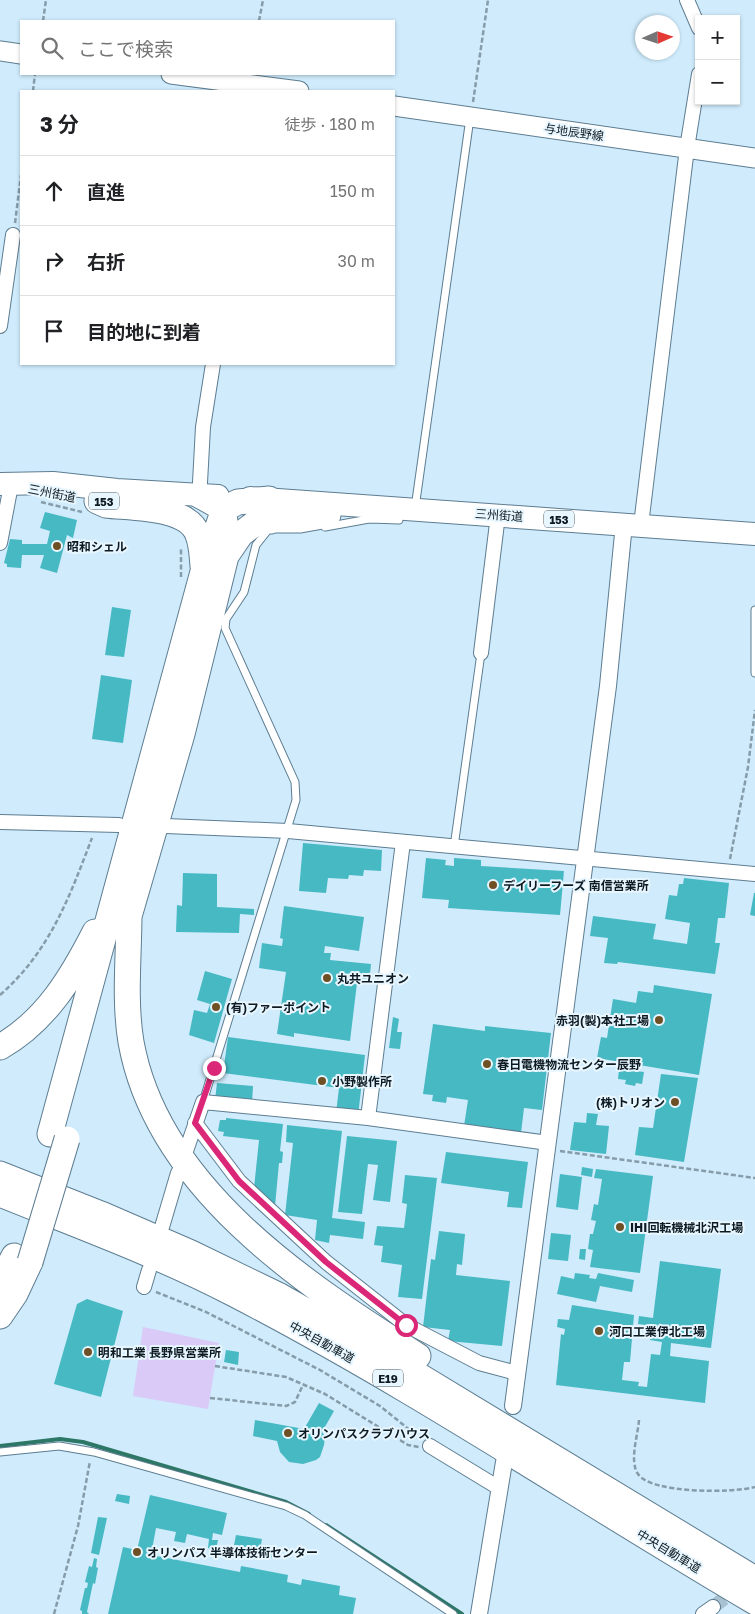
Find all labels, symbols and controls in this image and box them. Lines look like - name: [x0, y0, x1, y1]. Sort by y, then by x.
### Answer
- north arrow: [635, 15, 680, 60]
- map controls: [695, 15, 740, 105]
- button: +: [695, 15, 740, 60]
- search box: [20, 20, 395, 75]
- icon: search: [38, 34, 66, 62]
- text: ここで検索: [78, 37, 173, 60]
- button: −: [695, 60, 740, 105]
- text: 3 分: [40, 111, 79, 137]
- text: 徒歩 · 180 m: [285, 114, 375, 134]
- street label: 与地辰野線: [543, 120, 605, 144]
- icon: ahead: [40, 177, 68, 205]
- text: 直進: [87, 180, 125, 203]
- text: 150 m: [330, 181, 375, 201]
- icon: right: [40, 247, 68, 275]
- text: 右折: [87, 250, 125, 273]
- text: 30 m: [338, 251, 375, 271]
- icon: arrive: [40, 317, 68, 345]
- text: 目的地に到着: [87, 320, 201, 343]
- street label: 三州街道: [27, 481, 77, 505]
- road number: 153: [89, 492, 119, 510]
- street label: 三州街道: [475, 506, 523, 524]
- road number: 153: [544, 510, 574, 528]
- place label: 昭和シェル: [67, 539, 127, 554]
- marker: 昭和シェル: [51, 540, 63, 552]
- place label: デイリーフーズ 南信営業所: [503, 878, 649, 893]
- marker: デイリーフーズ 南信営業所: [487, 879, 499, 891]
- place label: 丸共ユニオン: [337, 971, 409, 986]
- marker: 丸共ユニオン: [321, 972, 333, 984]
- place label: (有)ファーポイント: [226, 1000, 331, 1015]
- marker: (有)ファーポイント: [210, 1001, 222, 1013]
- place label: 赤羽(製)本社工場: [556, 1013, 649, 1028]
- marker: 赤羽(製)本社工場: [653, 1014, 665, 1026]
- route end: [203, 1057, 226, 1080]
- place label: 春日電機物流センター辰野: [497, 1057, 641, 1072]
- marker: 春日電機物流センター辰野: [481, 1058, 493, 1070]
- place label: 小野製作所: [332, 1074, 392, 1089]
- marker: 小野製作所: [316, 1075, 328, 1087]
- place label: (株)トリオン: [596, 1095, 665, 1110]
- marker: (株)トリオン: [669, 1096, 681, 1108]
- place label: IHI回転機械北沢工場: [630, 1220, 743, 1235]
- marker: IHI回転機械北沢工場: [614, 1221, 626, 1233]
- route start: [395, 1314, 418, 1337]
- street label: 中央自動車道: [287, 1318, 357, 1366]
- place label: 河口工業伊北工場: [609, 1324, 705, 1339]
- marker: 河口工業伊北工場: [593, 1325, 605, 1337]
- place label: 明和工業 長野県営業所: [98, 1345, 221, 1360]
- marker: 明和工業 長野県営業所: [82, 1346, 94, 1358]
- road number: E19: [373, 1370, 403, 1386]
- place label: オリンパスクラブハウス: [298, 1426, 430, 1441]
- marker: オリンパスクラブハウス: [282, 1427, 294, 1439]
- street label: 中央自動車道: [634, 1526, 704, 1576]
- place label: オリンパス 半導体技術センター: [147, 1545, 318, 1560]
- marker: オリンパス 半導体技術センター: [131, 1546, 143, 1558]

